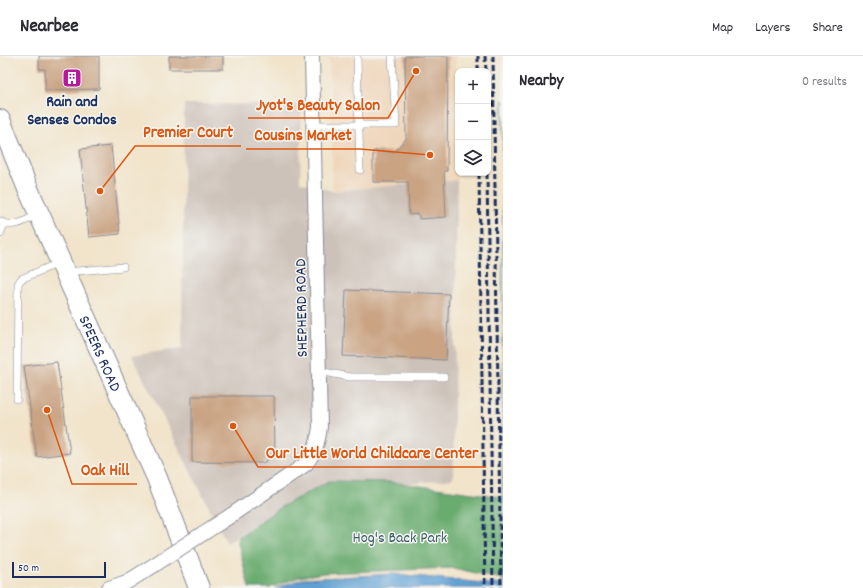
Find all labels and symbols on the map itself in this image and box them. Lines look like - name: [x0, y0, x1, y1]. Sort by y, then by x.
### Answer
- building icon: Rain and Senses Condos: [61, 67, 83, 89]
- callout: Jyot's Beauty Salon: [248, 89, 388, 118]
- place label: Rain and Senses Condos: [27, 91, 117, 132]
- text: Jyot's Beauty Salon: [256, 95, 380, 119]
- callout: Premier Court: [135, 117, 241, 146]
- callout: Cousins Market: [246, 120, 360, 149]
- text: Premier Court: [143, 122, 234, 146]
- text: Cousins Market: [254, 125, 352, 149]
- street label: SHEPHERD ROAD: [290, 258, 315, 358]
- street label: SPEERS ROAD: [72, 312, 126, 396]
- callout: Our Little World Childcare Center: [258, 438, 486, 467]
- text: Our Little World Childcare Center: [266, 443, 479, 467]
- callout: Oak Hill: [72, 455, 137, 484]
- text: Oak Hill: [81, 460, 130, 484]
- park label: Hog's Back Park: [353, 527, 447, 550]
- scale bar: [12, 560, 106, 579]

